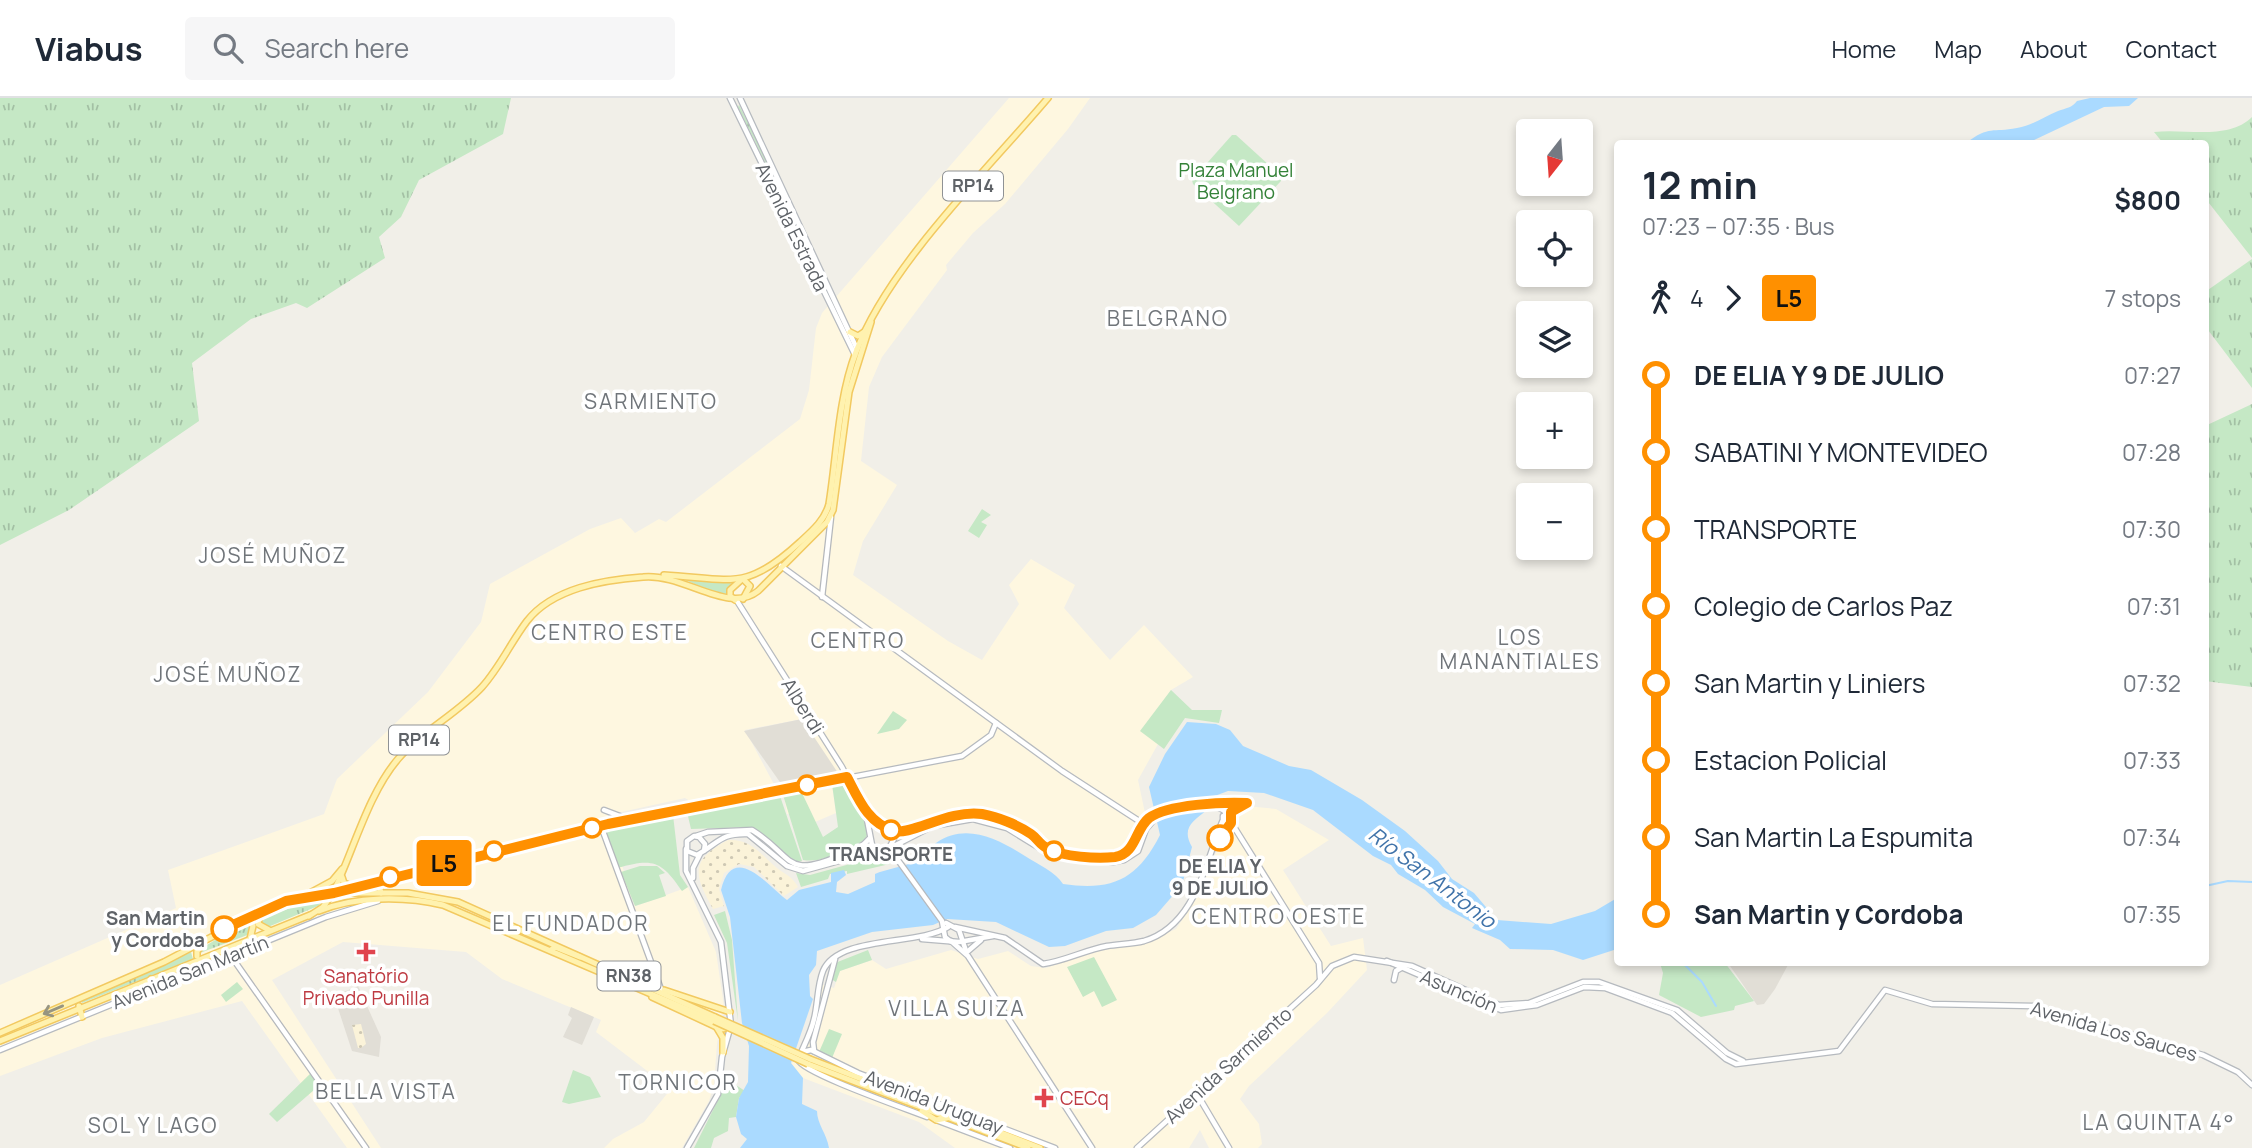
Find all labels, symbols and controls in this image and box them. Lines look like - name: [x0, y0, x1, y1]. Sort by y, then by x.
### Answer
- search box: [185, 17, 675, 80]
- text: Viabus: [35, 26, 143, 71]
- icon: search: [209, 29, 247, 67]
- text: Search here: [265, 30, 409, 66]
- text: Home: [1831, 32, 1896, 65]
- text: Map: [1934, 32, 1982, 65]
- text: About: [2020, 32, 2088, 65]
- text: Contact: [2126, 32, 2217, 65]
- north arrow: [1516, 119, 1592, 196]
- map controls: [1516, 119, 1593, 560]
- park label: Plaza Manuel Belgrano: [1179, 157, 1293, 205]
- street label: Avenida Estrada: [750, 158, 834, 296]
- text: 12 min: [1642, 158, 1757, 210]
- road number: RP14: [943, 172, 1003, 200]
- text: $800: [2115, 182, 2181, 218]
- button: locate: [1516, 210, 1593, 287]
- text: 07:23 – 07:35 · Bus: [1642, 210, 1835, 242]
- icon: walk: [1642, 279, 1680, 317]
- icon: forward: [1714, 279, 1752, 317]
- text: L5: [1776, 281, 1802, 314]
- text: 4: [1690, 282, 1704, 314]
- text: 7 stops: [2105, 282, 2181, 314]
- button: layers: [1516, 301, 1593, 378]
- district label: BELGRANO: [1107, 304, 1229, 332]
- text: DE ELIA Y 9 DE JULIO: [1694, 357, 1944, 393]
- text: 07:27: [2124, 359, 2181, 391]
- district label: SARMIENTO: [584, 387, 718, 415]
- button: +: [1516, 392, 1593, 469]
- text: SABATINI Y MONTEVIDEO: [1694, 434, 1987, 470]
- text: 07:28: [2122, 436, 2181, 468]
- button: −: [1516, 483, 1593, 560]
- text: TRANSPORTE: [1694, 511, 1857, 547]
- text: 07:30: [2122, 513, 2181, 545]
- district label: JOSÉ MUÑOZ: [199, 541, 347, 569]
- text: Colegio de Carlos Paz: [1694, 588, 1953, 624]
- text: 07:31: [2127, 590, 2181, 622]
- district label: CENTRO ESTE: [531, 618, 689, 646]
- district label: LOS MANANTIALES: [1440, 623, 1600, 675]
- district label: CENTRO: [811, 626, 905, 654]
- district label: JOSÉ MUÑOZ: [154, 660, 302, 688]
- text: San Martin y Liniers: [1694, 665, 1925, 701]
- text: 07:32: [2123, 667, 2181, 699]
- street label: Alberdi: [776, 673, 830, 739]
- road number: RP14: [389, 726, 449, 754]
- text: Estacion Policial: [1694, 742, 1887, 778]
- text: 07:33: [2123, 744, 2181, 776]
- unlabelled marker: [797, 775, 817, 795]
- unlabelled marker: [582, 818, 602, 838]
- text: San Martin La Espumita: [1694, 819, 1973, 855]
- marker: TRANSPORTE: [881, 820, 901, 840]
- water label: Río San Antonio: [1363, 820, 1503, 935]
- text: 07:34: [2122, 821, 2181, 853]
- marker: DE ELIA Y 9 DE JULIO: [1207, 825, 1233, 851]
- line badge: L5: [412, 840, 476, 886]
- unlabelled marker: [484, 841, 504, 861]
- place label: TRANSPORTE: [829, 841, 953, 867]
- unlabelled marker: [1044, 841, 1064, 861]
- text: L5: [431, 846, 457, 879]
- place label: DE ELIA Y 9 DE JULIO: [1172, 853, 1268, 901]
- unlabelled marker: [380, 867, 400, 887]
- text: San Martin y Cordoba: [1694, 896, 1963, 932]
- text: 07:35: [2123, 898, 2181, 930]
- district label: CENTRO OESTE: [1192, 902, 1366, 930]
- place label: San Martin y Cordoba: [106, 905, 205, 953]
- district label: EL FUNDADOR: [492, 909, 650, 937]
- marker: San Martin y Cordoba: [211, 916, 237, 942]
- street label: Avenida San Martín: [108, 929, 272, 1015]
- marker: Sanatório Privado Punilla: [356, 942, 376, 962]
- road number: RN38: [598, 962, 660, 990]
- place label: Sanatório Privado Punilla: [303, 963, 429, 1011]
- street label: Asunción: [1416, 963, 1502, 1019]
- district label: VILLA SUIZA: [888, 994, 1026, 1022]
- street label: Avenida Los Sauces: [2028, 995, 2200, 1067]
- street label: Avenida Sarmiento: [1159, 1001, 1297, 1129]
- one-way arrow: [43, 1004, 64, 1017]
- street label: Avenida Uruguay: [861, 1064, 1007, 1140]
- district label: TORNICOR: [618, 1068, 738, 1096]
- district label: BELLA VISTA: [315, 1077, 457, 1105]
- place label: CECq: [1060, 1085, 1109, 1111]
- marker: CECq: [1034, 1088, 1054, 1108]
- district label: LA QUINTA 4°: [2083, 1108, 2235, 1136]
- district label: SOL Y LAGO: [88, 1111, 218, 1139]

